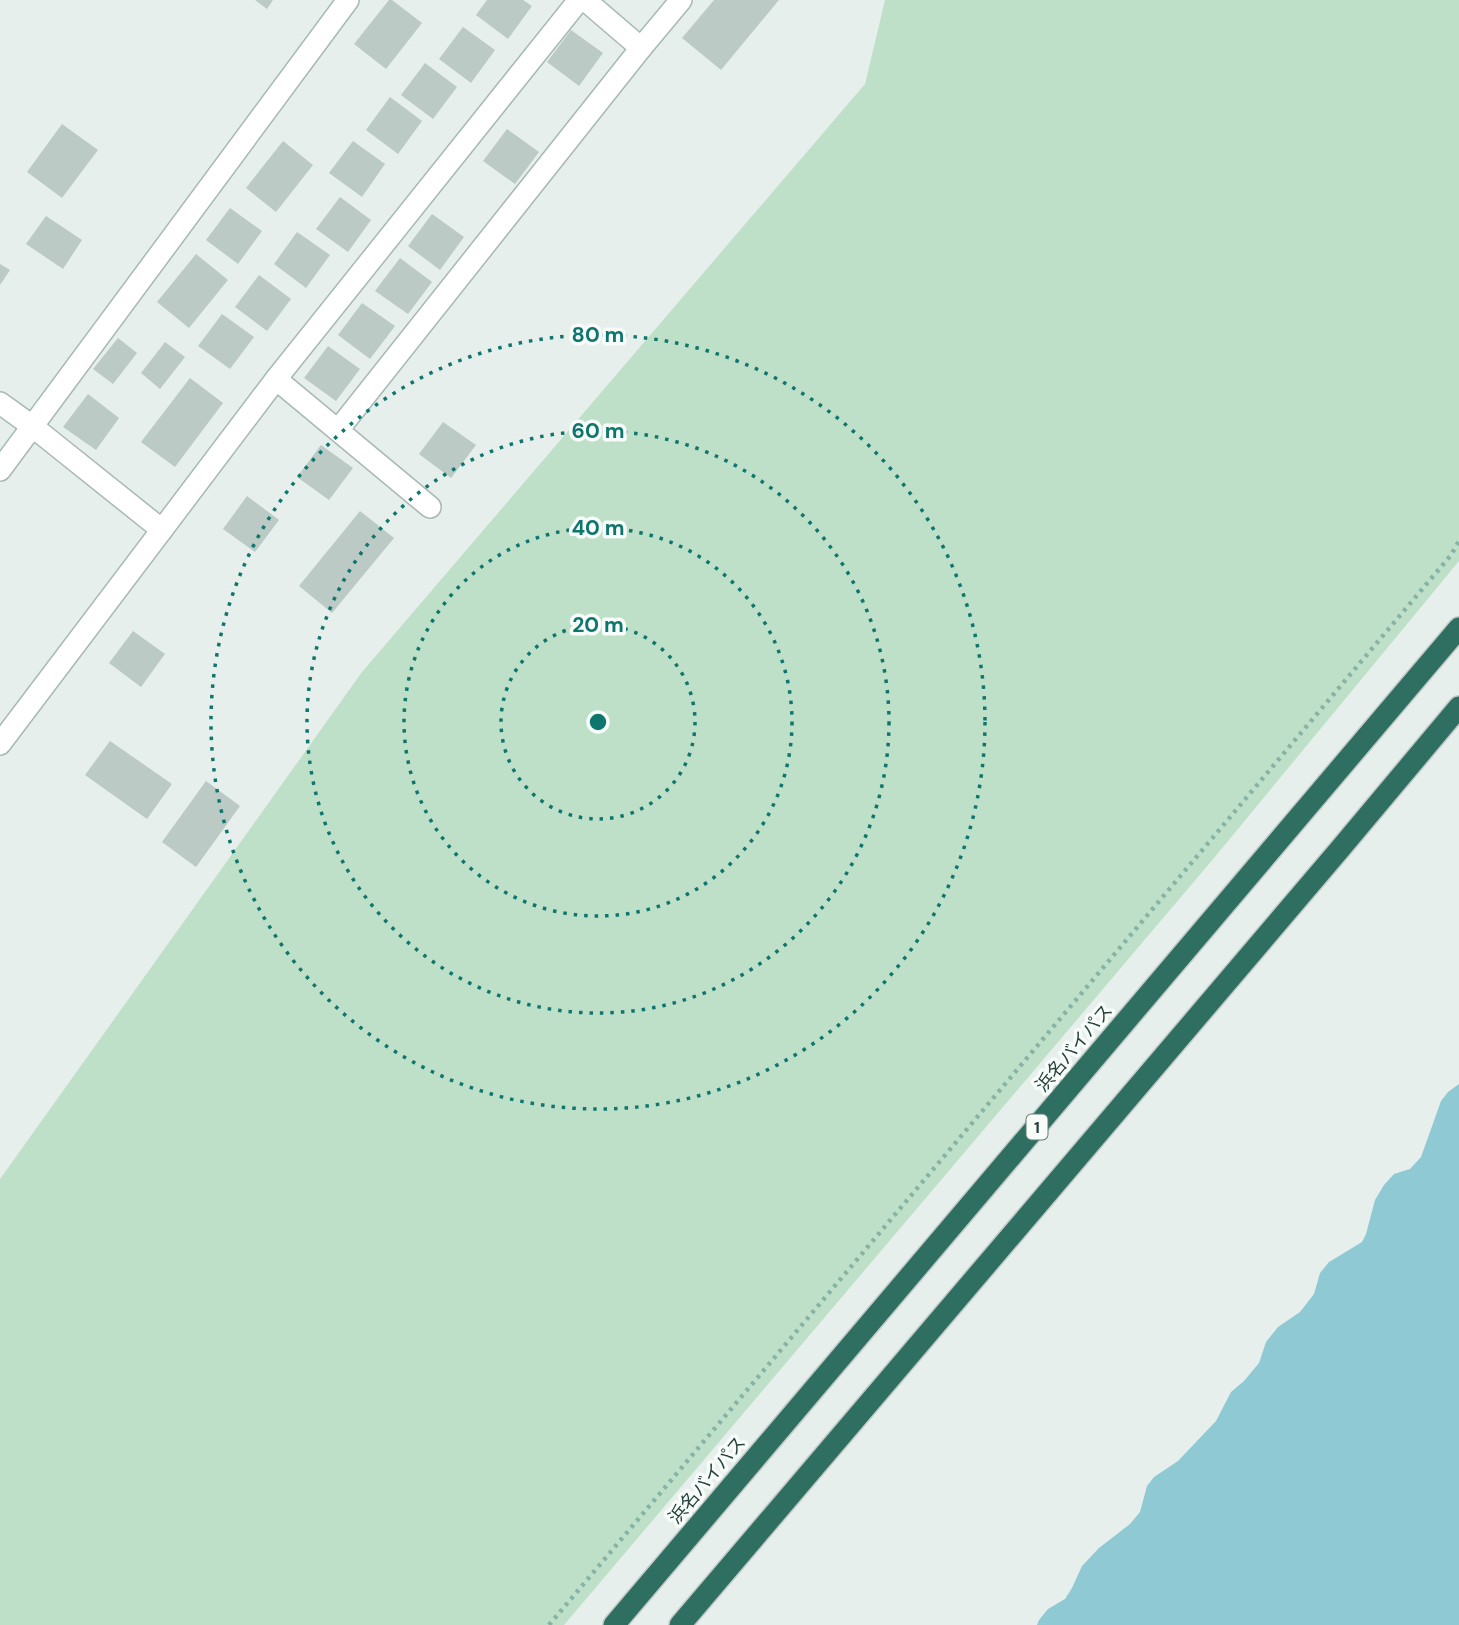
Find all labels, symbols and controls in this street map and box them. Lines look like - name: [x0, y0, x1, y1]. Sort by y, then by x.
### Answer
- text: 80 m: [572, 321, 624, 349]
- text: 60 m: [572, 417, 624, 445]
- text: 40 m: [571, 514, 625, 542]
- text: 20 m: [572, 611, 624, 639]
- centre of rings: [586, 710, 610, 734]
- street label: 浜名バイパス: [1030, 999, 1118, 1097]
- road number: 1: [1026, 1114, 1048, 1140]
- street label: 浜名バイパス: [663, 1431, 751, 1529]

